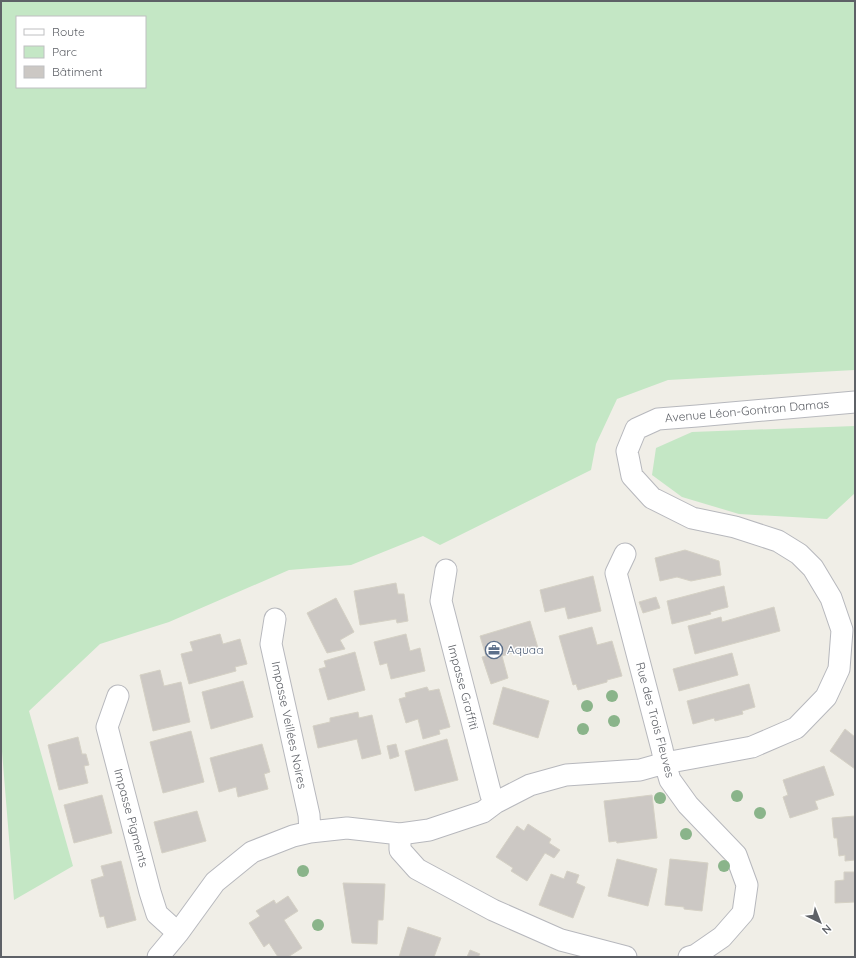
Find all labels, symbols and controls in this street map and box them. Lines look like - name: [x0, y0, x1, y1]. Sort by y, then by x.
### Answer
- legend: [16, 16, 146, 88]
- text: Route: [52, 24, 85, 39]
- text: Parc: [52, 44, 77, 59]
- text: Bâtiment: [52, 64, 102, 79]
- street label: Avenue Léon-Gontran Damas: [664, 396, 830, 425]
- office icon: Aquaa: [484, 640, 504, 660]
- place label: Aquaa: [507, 642, 544, 657]
- street label: Impasse Graffiti: [445, 643, 482, 731]
- street label: Impasse Veillées Noires: [269, 660, 310, 790]
- street label: Rue des Trois Fleuves: [633, 660, 678, 780]
- street label: Impasse Pigments: [111, 767, 152, 869]
- north arrow: [800, 902, 840, 942]
- text: N: [819, 921, 835, 937]

